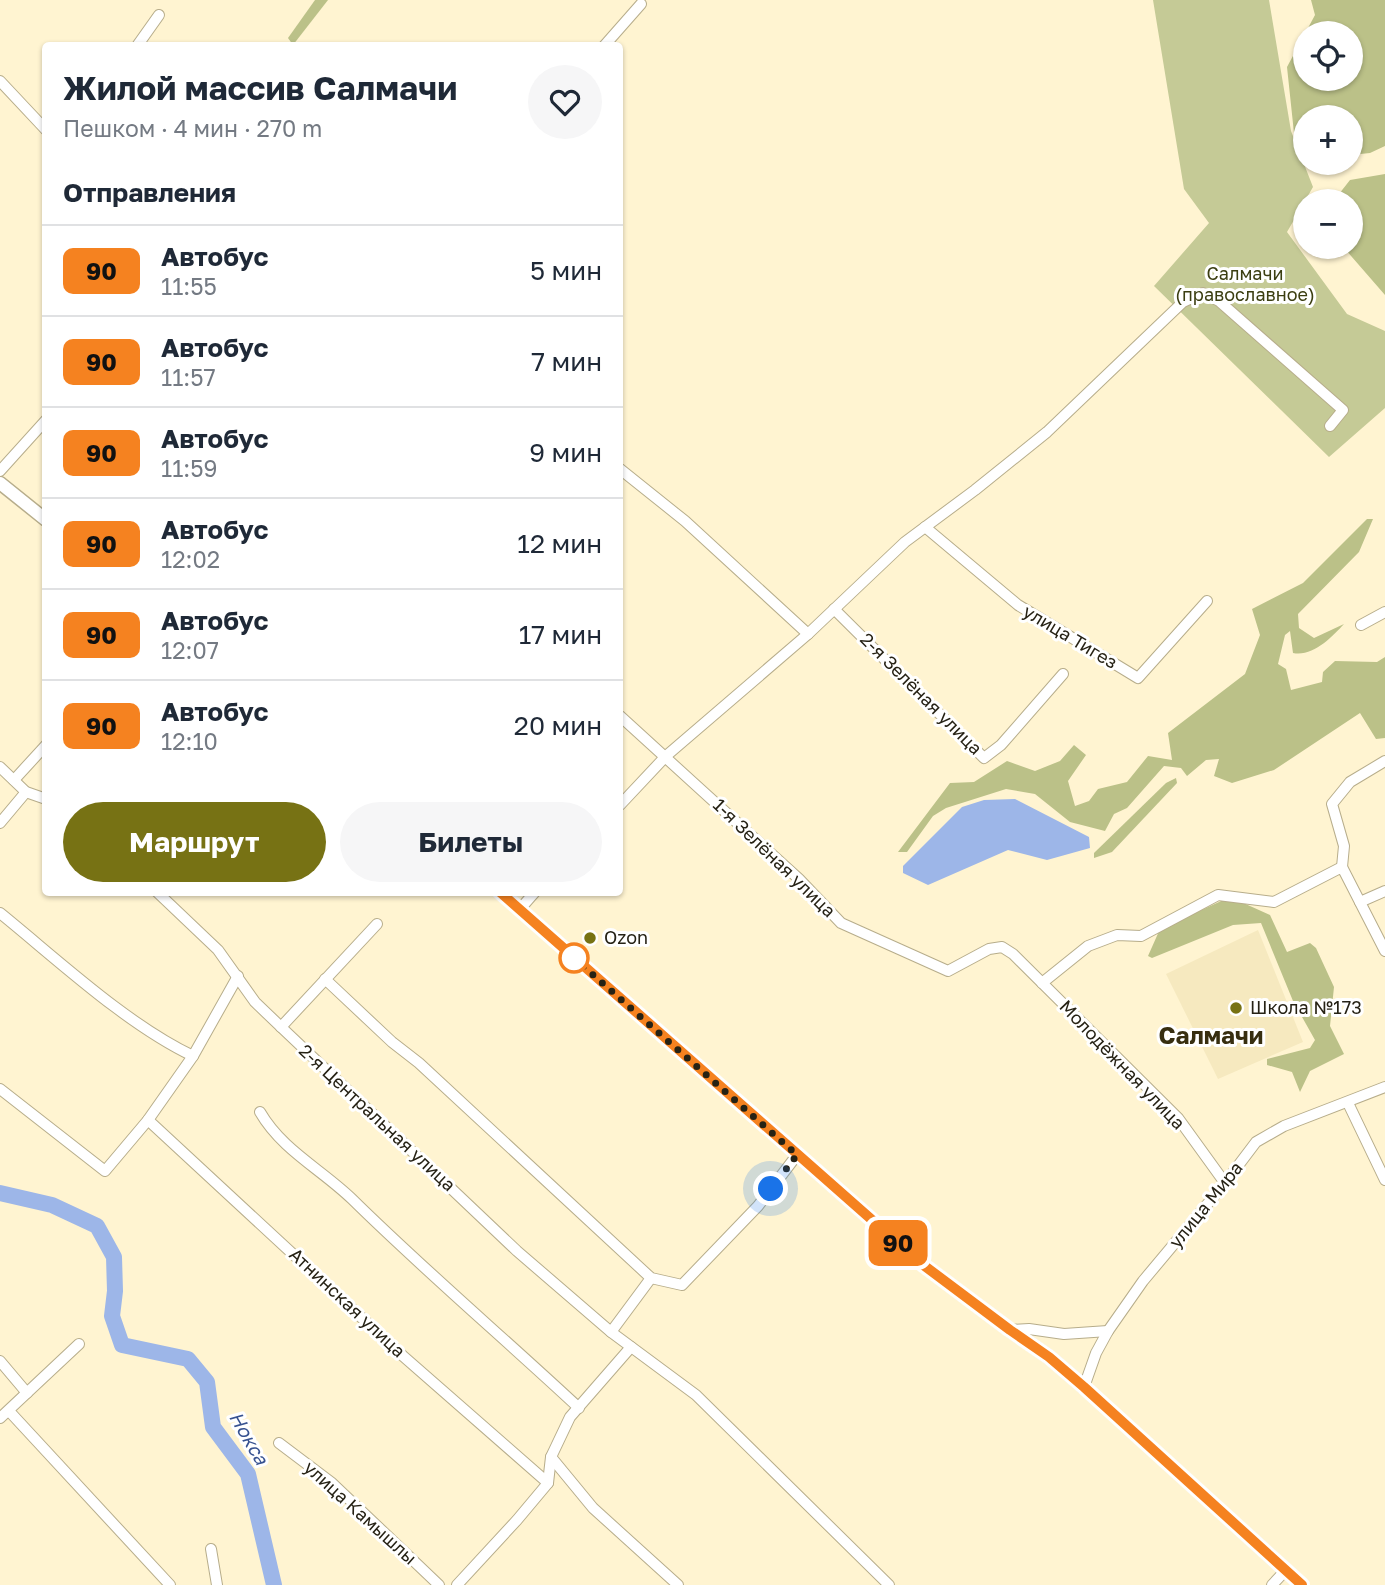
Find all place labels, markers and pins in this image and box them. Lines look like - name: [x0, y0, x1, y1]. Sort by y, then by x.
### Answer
- place label: Ozon: [604, 926, 648, 948]
- marker: Ozon: [582, 930, 598, 946]
- unlabelled marker: [559, 943, 589, 973]
- place label: Школа №173: [1250, 996, 1362, 1018]
- marker: Школа №173: [1228, 1000, 1244, 1016]

